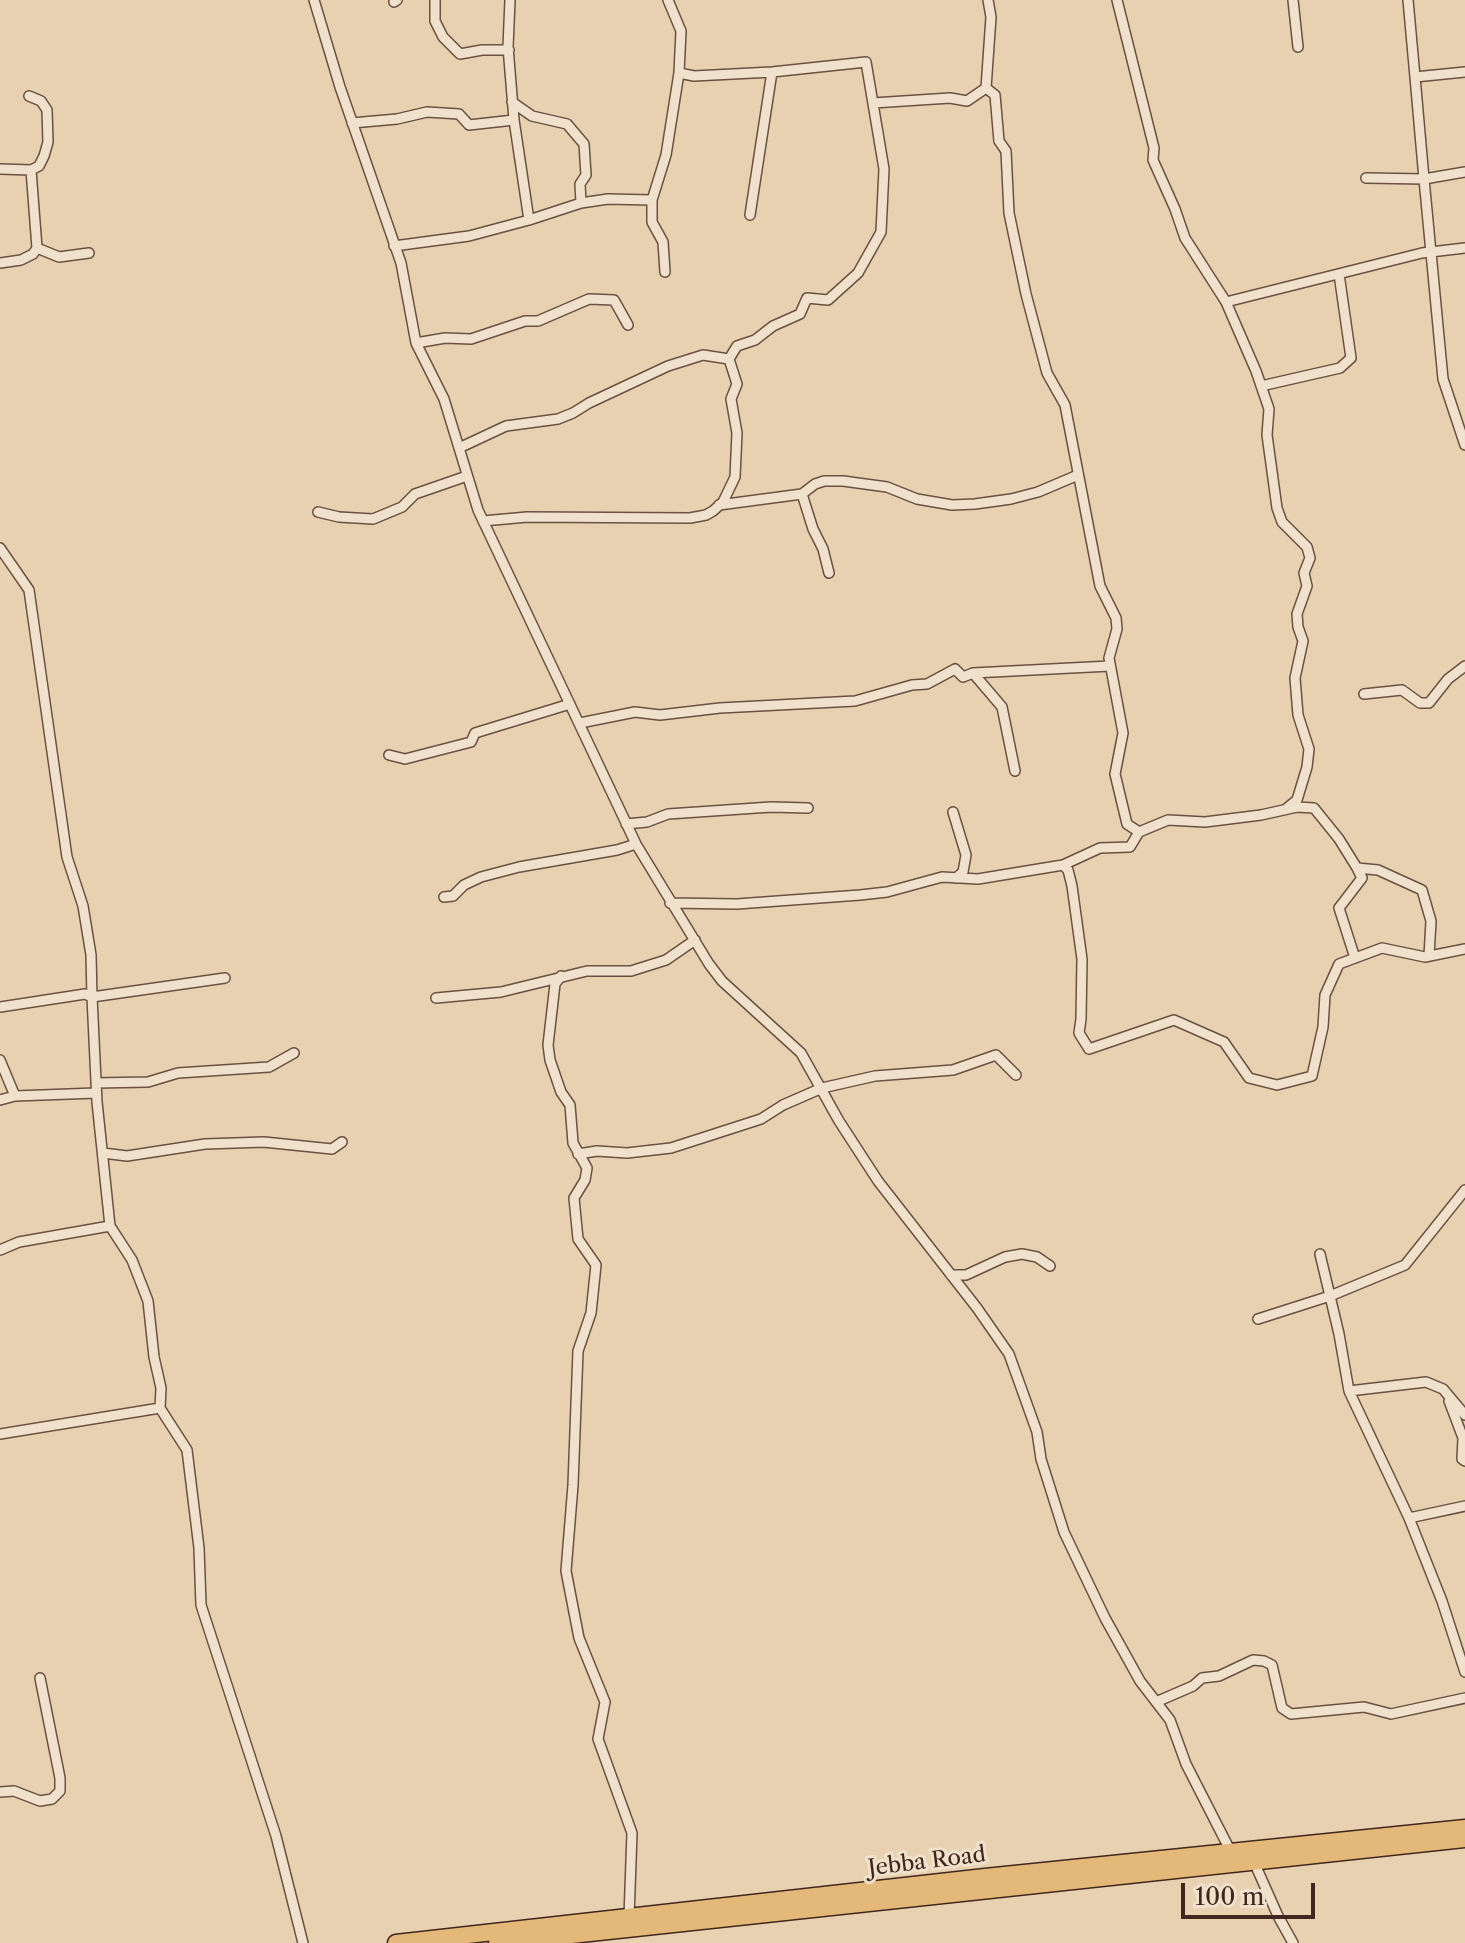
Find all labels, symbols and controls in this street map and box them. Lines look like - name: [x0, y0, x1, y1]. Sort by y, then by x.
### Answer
- street label: Jebba Road: [867, 1842, 987, 1882]
- scale bar: [1185, 1867, 1319, 1917]
- text: 100 m: [1195, 1882, 1264, 1911]

